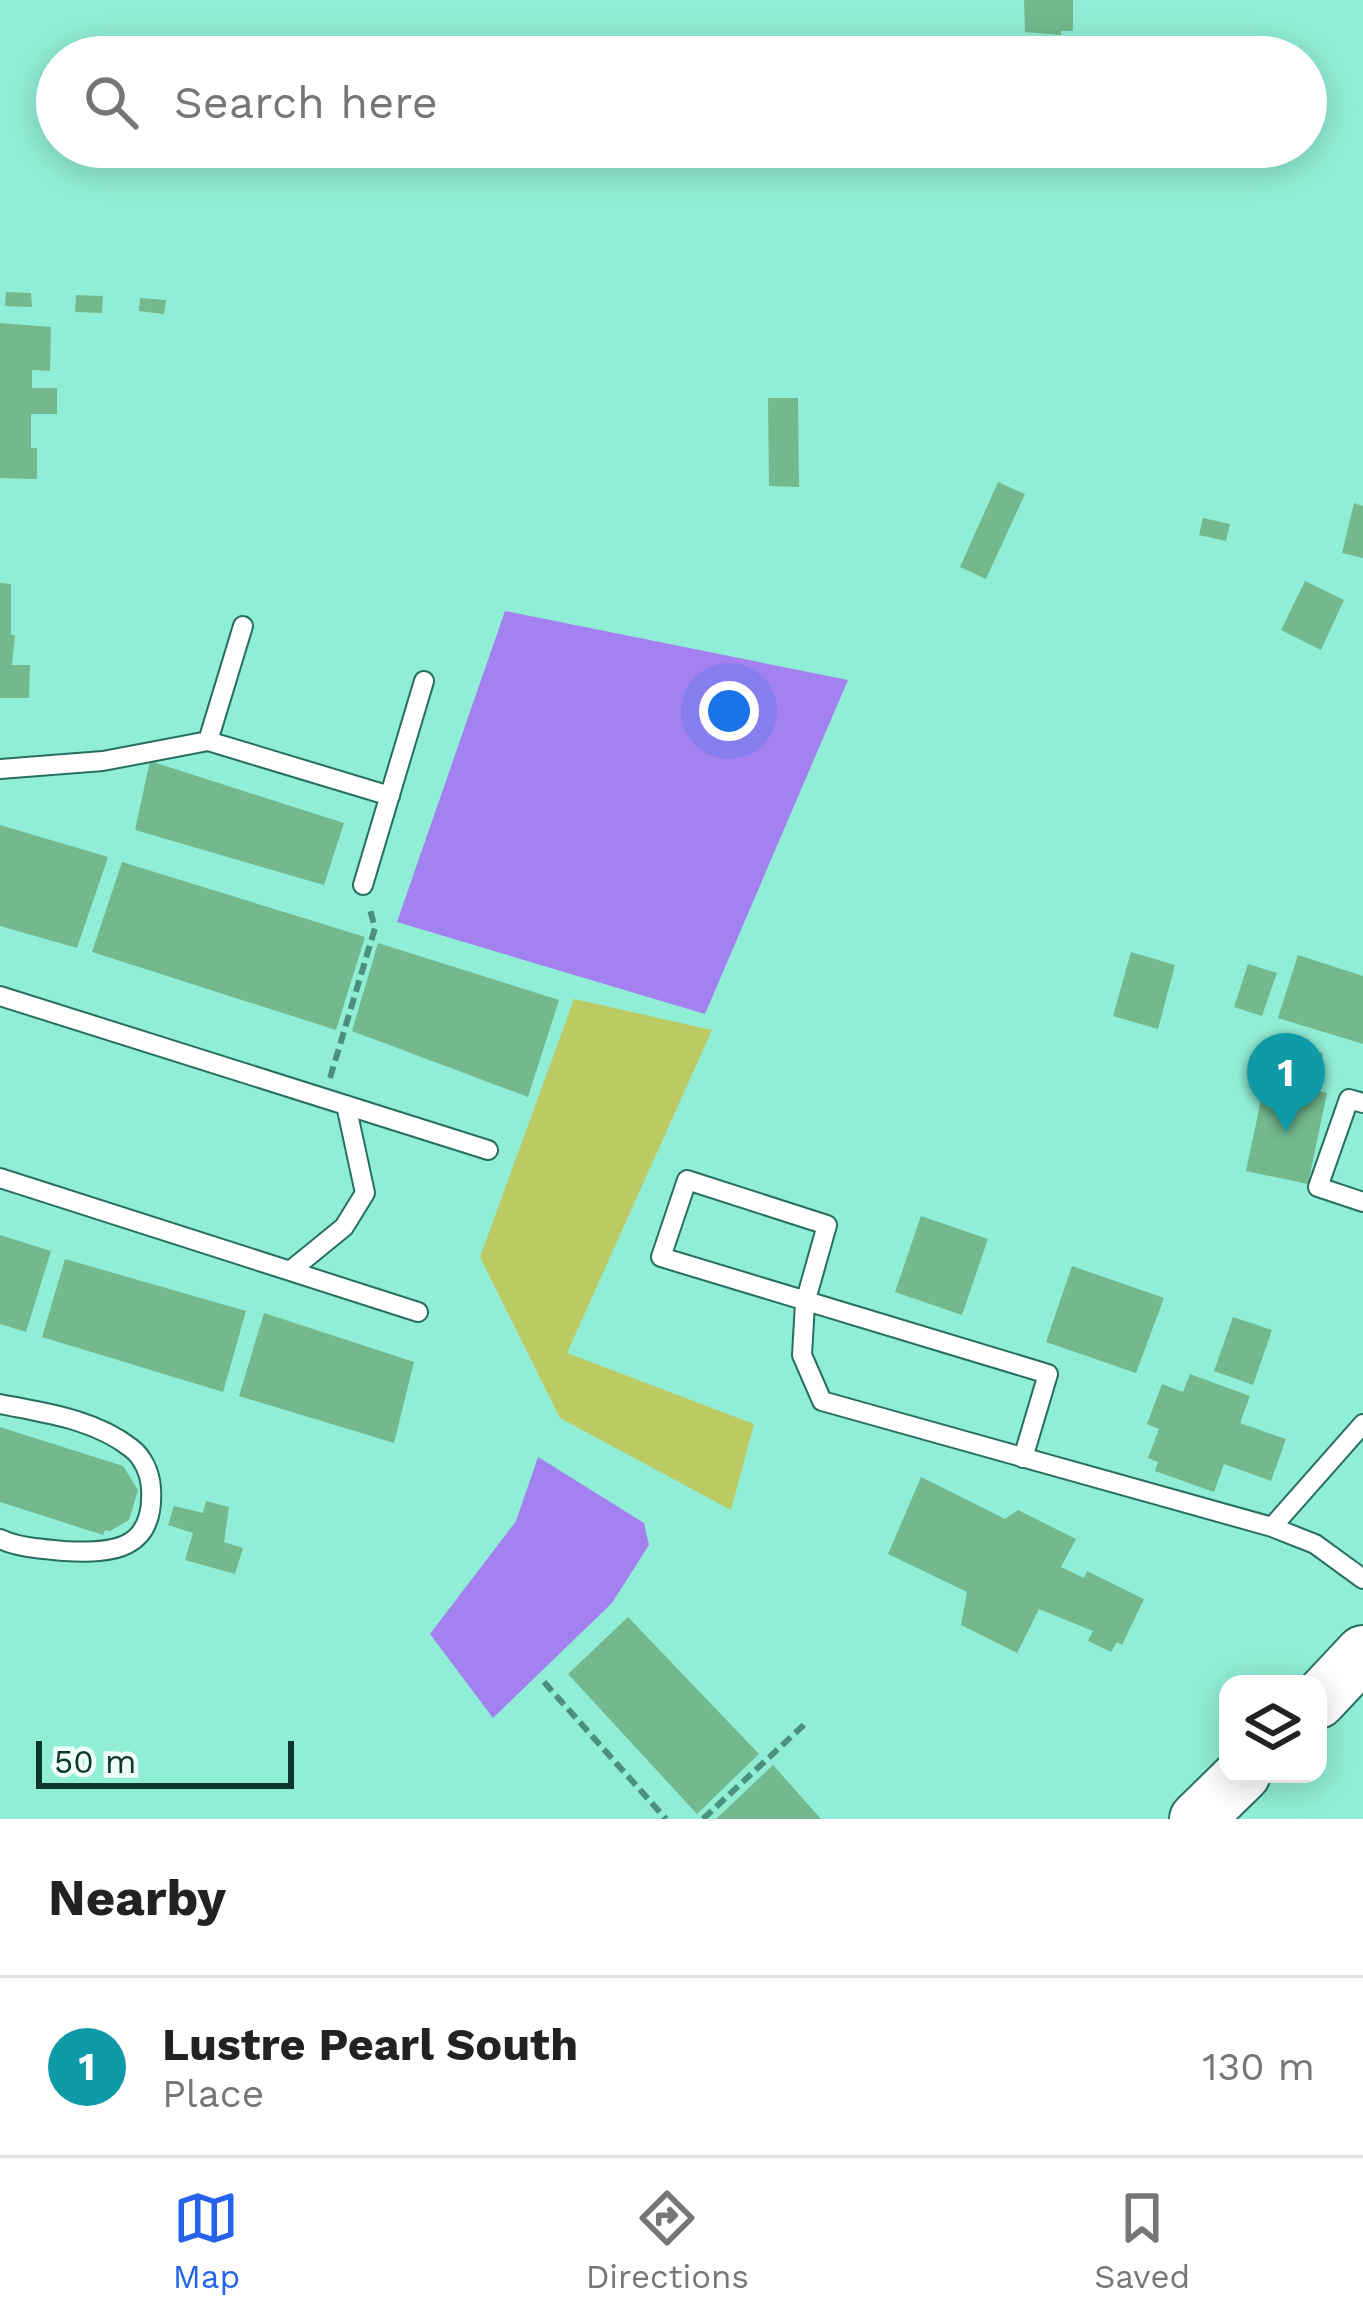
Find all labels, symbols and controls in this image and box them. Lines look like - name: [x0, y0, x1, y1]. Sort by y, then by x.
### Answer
- search box: [36, 36, 1327, 168]
- icon: search: [78, 69, 144, 135]
- text: Search here: [174, 76, 438, 129]
- your location: [699, 681, 759, 741]
- pin: 1: [1247, 1033, 1325, 1132]
- map controls: [1219, 1675, 1327, 1783]
- button: layers: [1219, 1675, 1327, 1783]
- scale bar: [36, 1735, 294, 1788]
- text: 50 m: [54, 1742, 136, 1781]
- text: Nearby: [48, 1868, 226, 1927]
- text: Lustre Pearl South: [162, 2018, 578, 2071]
- text: 1: [79, 2044, 95, 2089]
- text: 130 m: [1202, 2044, 1315, 2089]
- text: Place: [162, 2071, 264, 2116]
- tab: Map: [173, 2185, 240, 2296]
- tab: Directions: [586, 2185, 749, 2296]
- tab: Saved: [1094, 2185, 1190, 2296]

